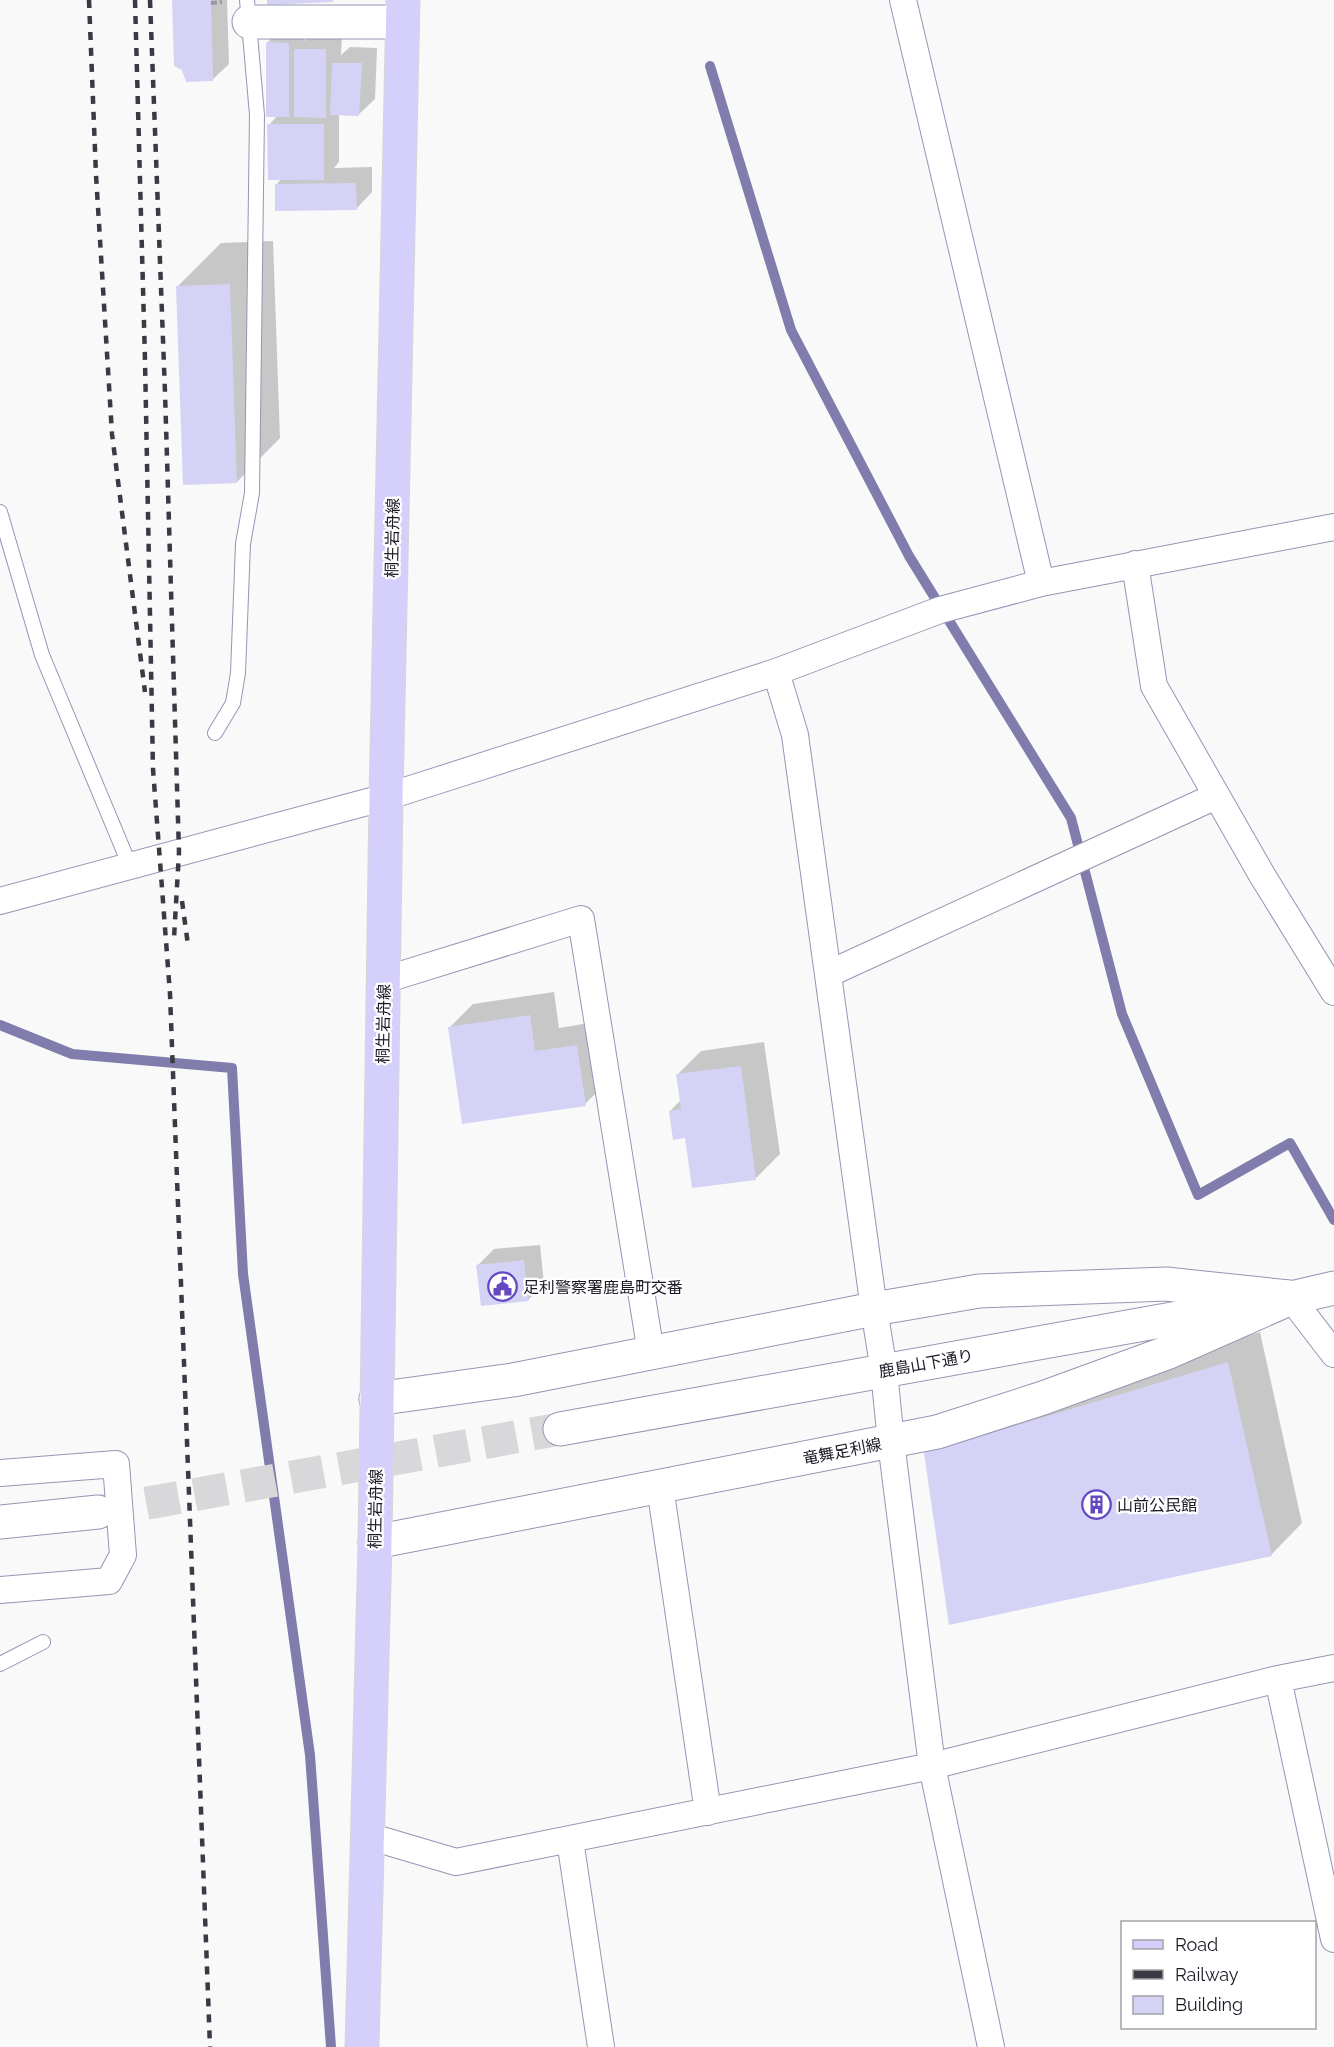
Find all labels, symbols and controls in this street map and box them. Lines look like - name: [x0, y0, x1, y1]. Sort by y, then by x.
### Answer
- street label: 桐生岩舟線: [382, 498, 403, 578]
- street label: 桐生岩舟線: [373, 984, 394, 1064]
- public building icon: 足利警察署鹿島町交番: [486, 1271, 518, 1303]
- place label: 足利警察署鹿島町交番: [523, 1278, 683, 1297]
- street label: 鹿島山下通り: [877, 1346, 975, 1381]
- street label: 竜舞足利線: [801, 1435, 883, 1468]
- street label: 桐生岩舟線: [365, 1469, 386, 1549]
- building icon: 山前公民館: [1080, 1489, 1112, 1521]
- place label: 山前公民館: [1117, 1496, 1197, 1515]
- legend: [1121, 1921, 1316, 2029]
- text: Road: [1175, 1934, 1218, 1955]
- text: Railway: [1175, 1964, 1239, 1985]
- text: Building: [1175, 1994, 1243, 2015]

